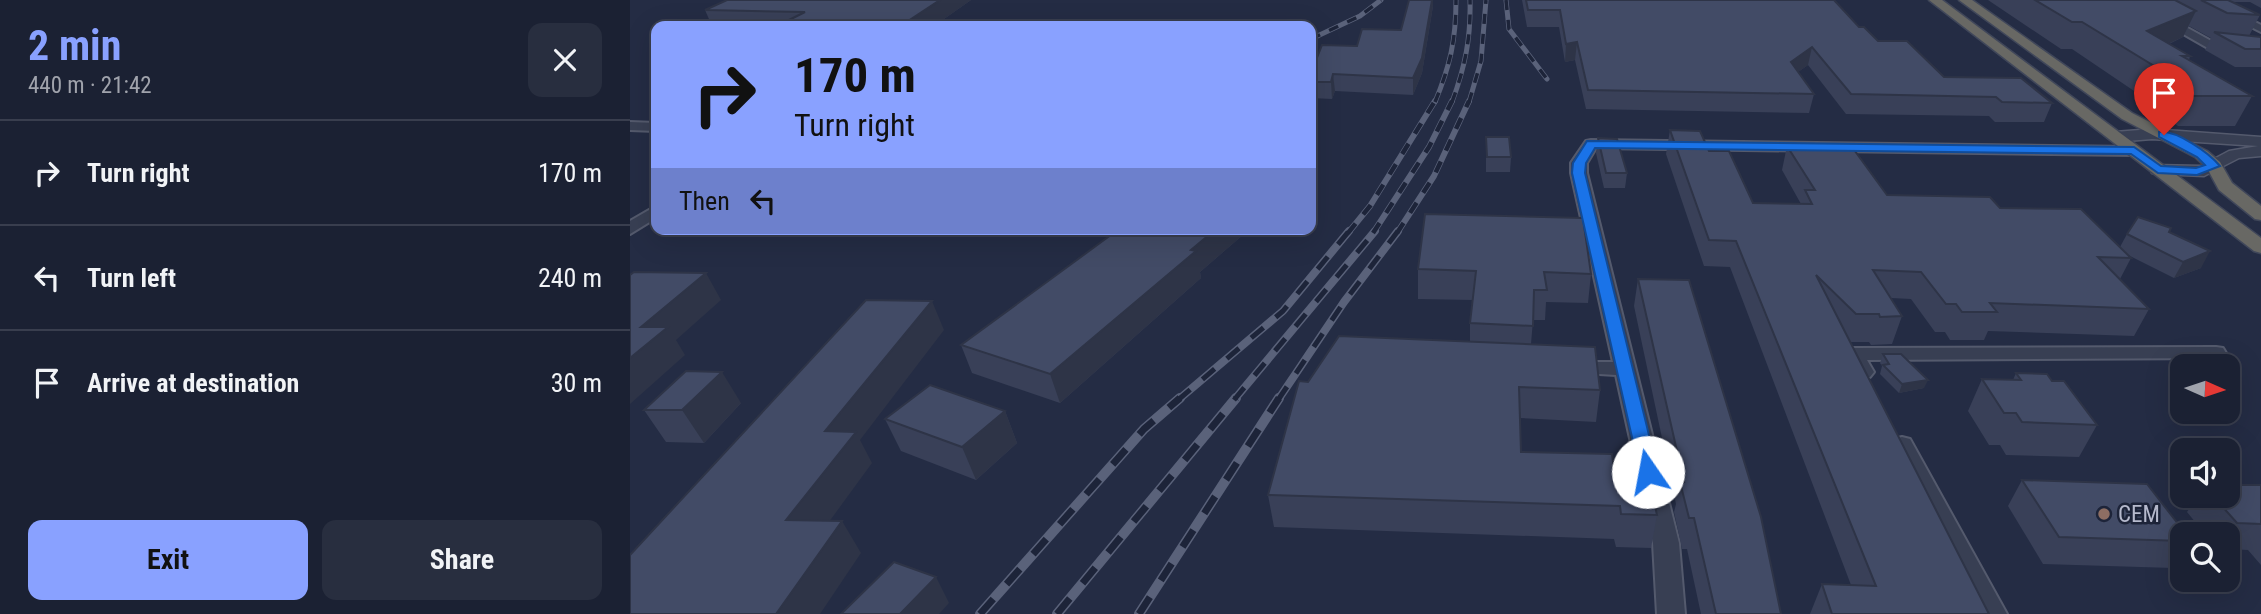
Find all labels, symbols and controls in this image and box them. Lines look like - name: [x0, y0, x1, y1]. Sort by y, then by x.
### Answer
- text: 2 min: [28, 21, 121, 70]
- button: close: [528, 23, 602, 97]
- text: 170 m: [794, 47, 916, 104]
- icon: right: [679, 49, 770, 140]
- pin: [2134, 63, 2194, 135]
- text: 440 m · 21:42: [28, 72, 152, 99]
- icon: arrive: [2145, 74, 2183, 112]
- text: Turn right: [794, 106, 915, 144]
- icon: right: [28, 154, 66, 192]
- text: Turn right: [87, 158, 189, 188]
- text: 170 m: [538, 158, 602, 188]
- icon: left: [744, 182, 782, 220]
- text: Then: [679, 186, 730, 216]
- icon: left: [28, 259, 66, 297]
- text: Turn left: [87, 263, 176, 293]
- text: 240 m: [538, 263, 602, 293]
- north arrow: [2170, 354, 2240, 424]
- map controls: [2170, 354, 2240, 592]
- icon: arrive: [28, 364, 66, 402]
- text: Arrive at destination: [87, 368, 299, 398]
- text: 30 m: [551, 368, 602, 398]
- position arrow: [1611, 435, 1685, 509]
- button: sound: [2170, 438, 2240, 508]
- place label: CEM: [2118, 501, 2160, 528]
- marker: CEM: [2096, 506, 2112, 522]
- button: Exit: [28, 520, 308, 600]
- button: Share: [322, 520, 602, 600]
- button: search: [2170, 522, 2240, 592]

